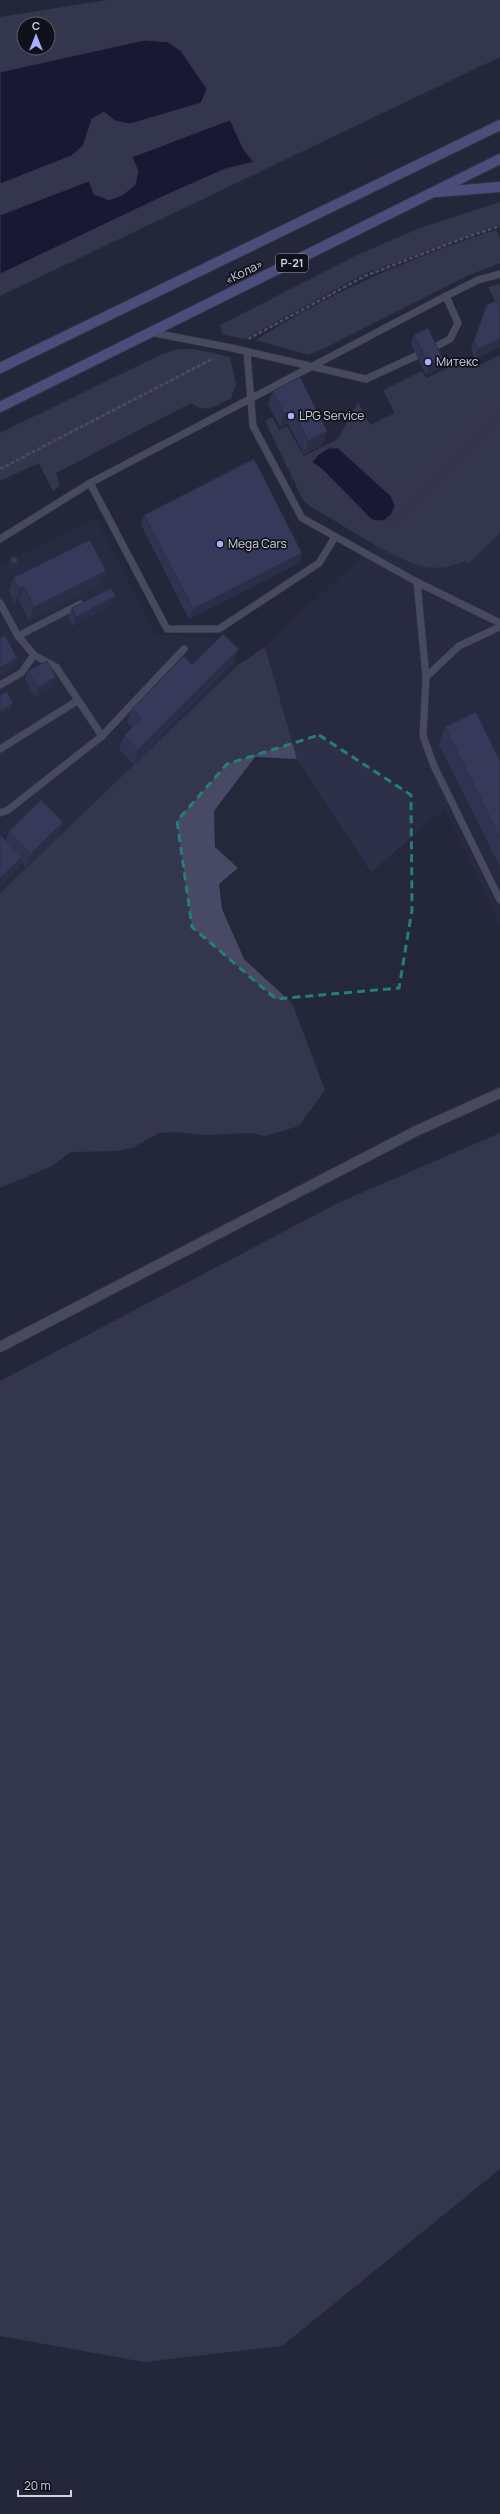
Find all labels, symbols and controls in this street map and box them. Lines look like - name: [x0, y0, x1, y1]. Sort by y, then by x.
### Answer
- north arrow: [16, 16, 56, 56]
- text: С: [32, 18, 40, 33]
- road number: Р-21: [276, 254, 308, 272]
- street label: «Кола»: [222, 255, 266, 288]
- place label: Митекс: [436, 353, 479, 370]
- marker: Митекс: [423, 357, 433, 367]
- place label: LPG Service: [299, 407, 364, 424]
- marker: LPG Service: [286, 411, 296, 421]
- place label: Mega Cars: [228, 535, 287, 552]
- marker: Mega Cars: [215, 539, 225, 549]
- scale bar: [18, 2472, 71, 2498]
- text: 20 m: [24, 2477, 51, 2494]

